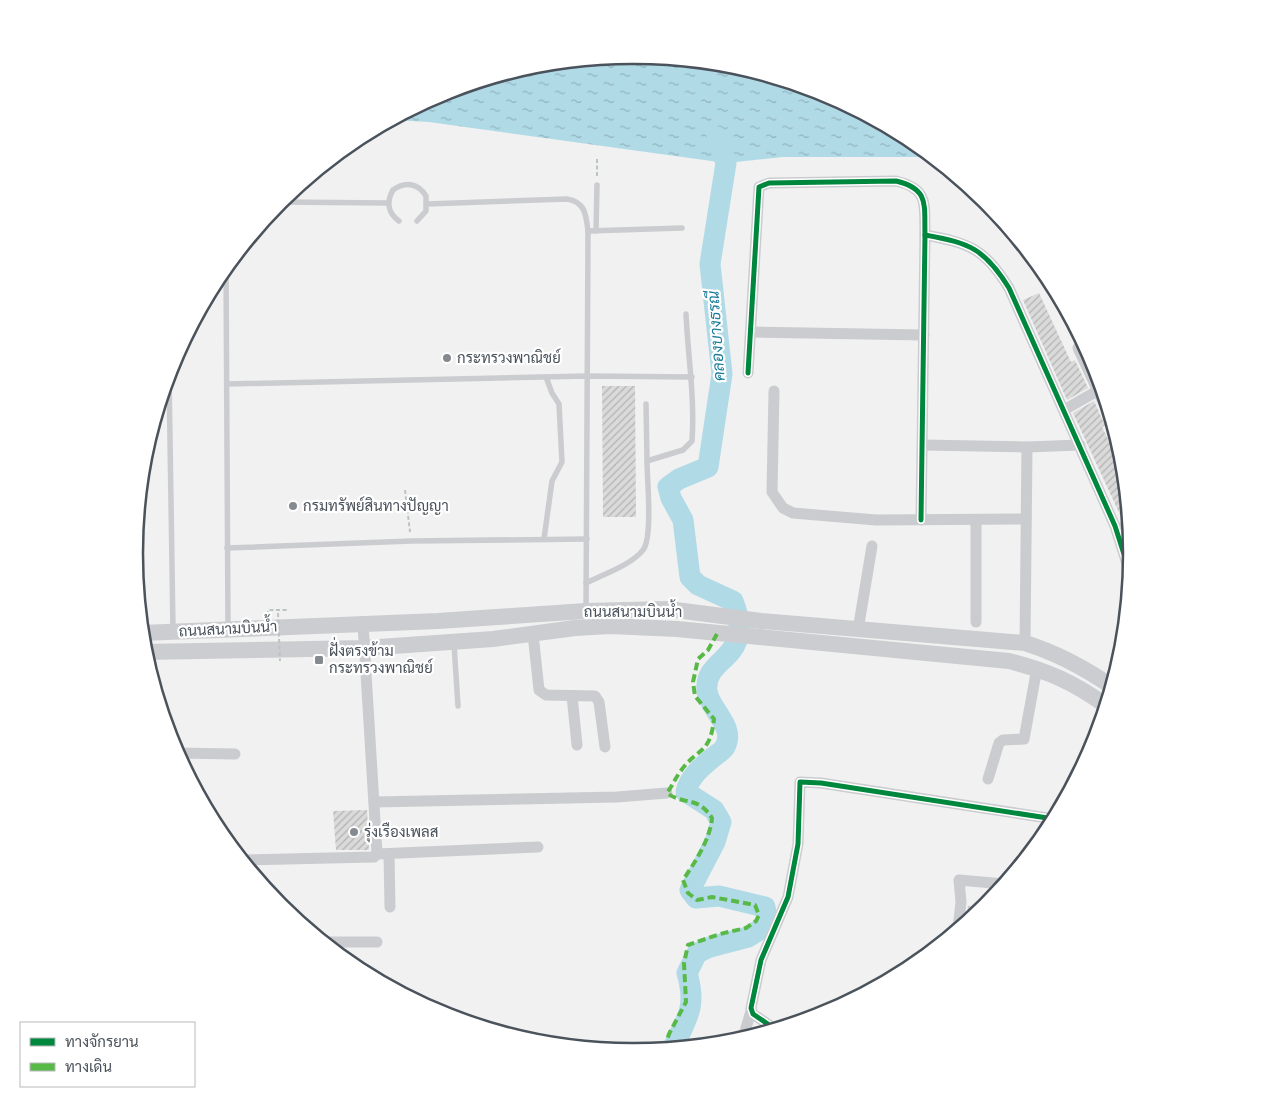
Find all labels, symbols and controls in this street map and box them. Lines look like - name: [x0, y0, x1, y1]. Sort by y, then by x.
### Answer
- water label: คลองบางธรณี: [701, 289, 729, 382]
- place label: กระทรวงพาณิชย์: [457, 348, 561, 367]
- marker: กระทรวงพาณิชย์: [441, 352, 453, 364]
- place label: กรมทรัพย์สินทางปัญญา: [303, 496, 449, 515]
- marker: กรมทรัพย์สินทางปัญญา: [287, 500, 299, 512]
- street label: ถนนสนามบินน้ำ: [584, 599, 682, 621]
- street label: ถนนสนามบินน้ำ: [178, 613, 278, 641]
- place label: ฝั่งตรงข้าม กระทรวงพาณิชย์: [329, 636, 433, 677]
- marker: ฝั่งตรงข้าม กระทรวงพาณิชย์: [313, 654, 325, 666]
- place label: รุ่งเรืองเพลส: [364, 822, 438, 843]
- marker: รุ่งเรืองเพลส: [348, 826, 360, 838]
- legend: [20, 1022, 195, 1087]
- text: ทางจักรยาน: [65, 1033, 139, 1051]
- text: ทางเดิน: [65, 1058, 112, 1076]

